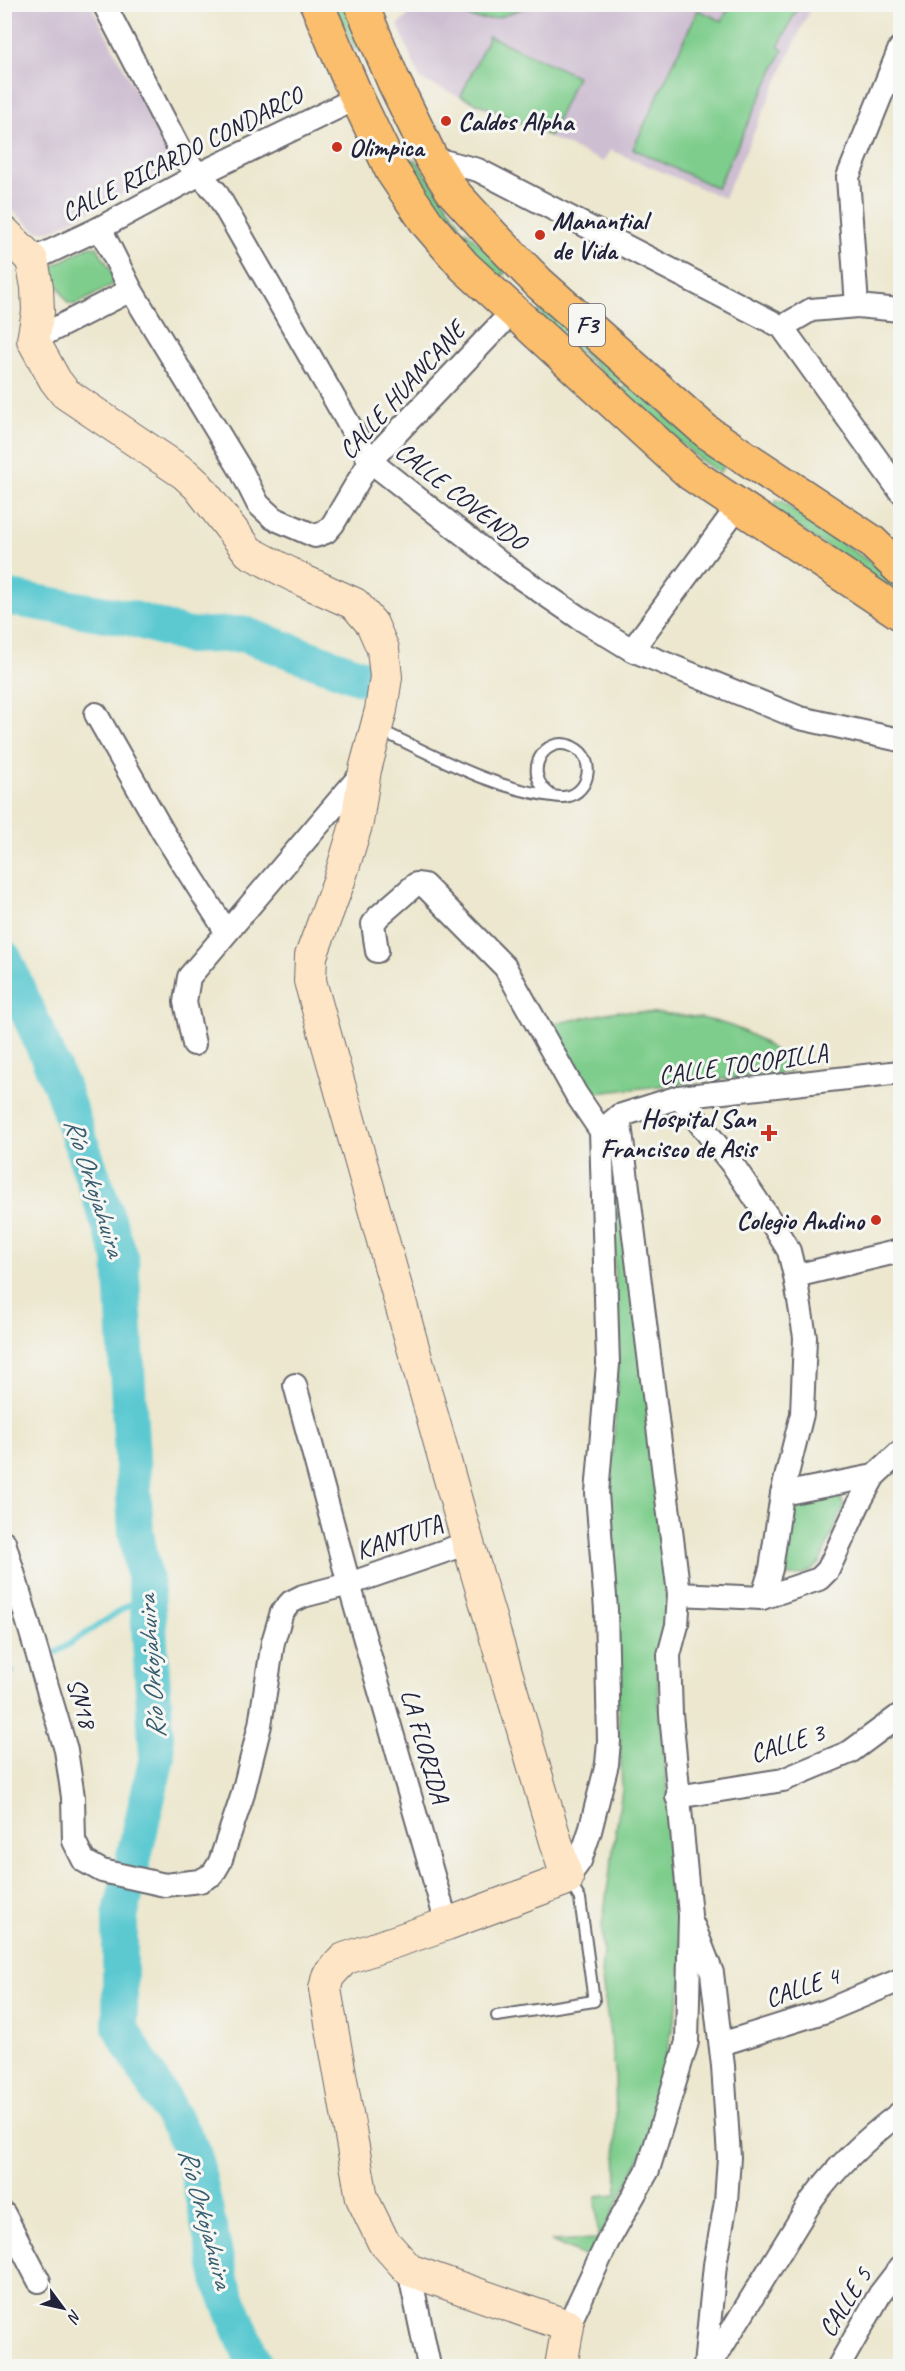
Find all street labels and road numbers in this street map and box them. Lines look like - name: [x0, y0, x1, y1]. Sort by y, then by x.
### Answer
- street label: CALLE RICARDO CONDARCO: [56, 77, 311, 229]
- road number: F3: [569, 304, 605, 346]
- street label: CALLE HUANCANE: [331, 311, 475, 466]
- street label: CALLE COVENDO: [389, 434, 536, 560]
- street label: CALLE TOCOPILLA: [656, 1036, 831, 1092]
- street label: KANTUTA: [351, 1507, 448, 1567]
- street label: SN18: [59, 1674, 105, 1734]
- street label: LA FLORIDA: [393, 1685, 458, 1809]
- street label: CALLE 3: [746, 1715, 830, 1770]
- street label: CALLE 4: [761, 1958, 846, 2015]
- street label: CALLE 5: [811, 2260, 880, 2343]

